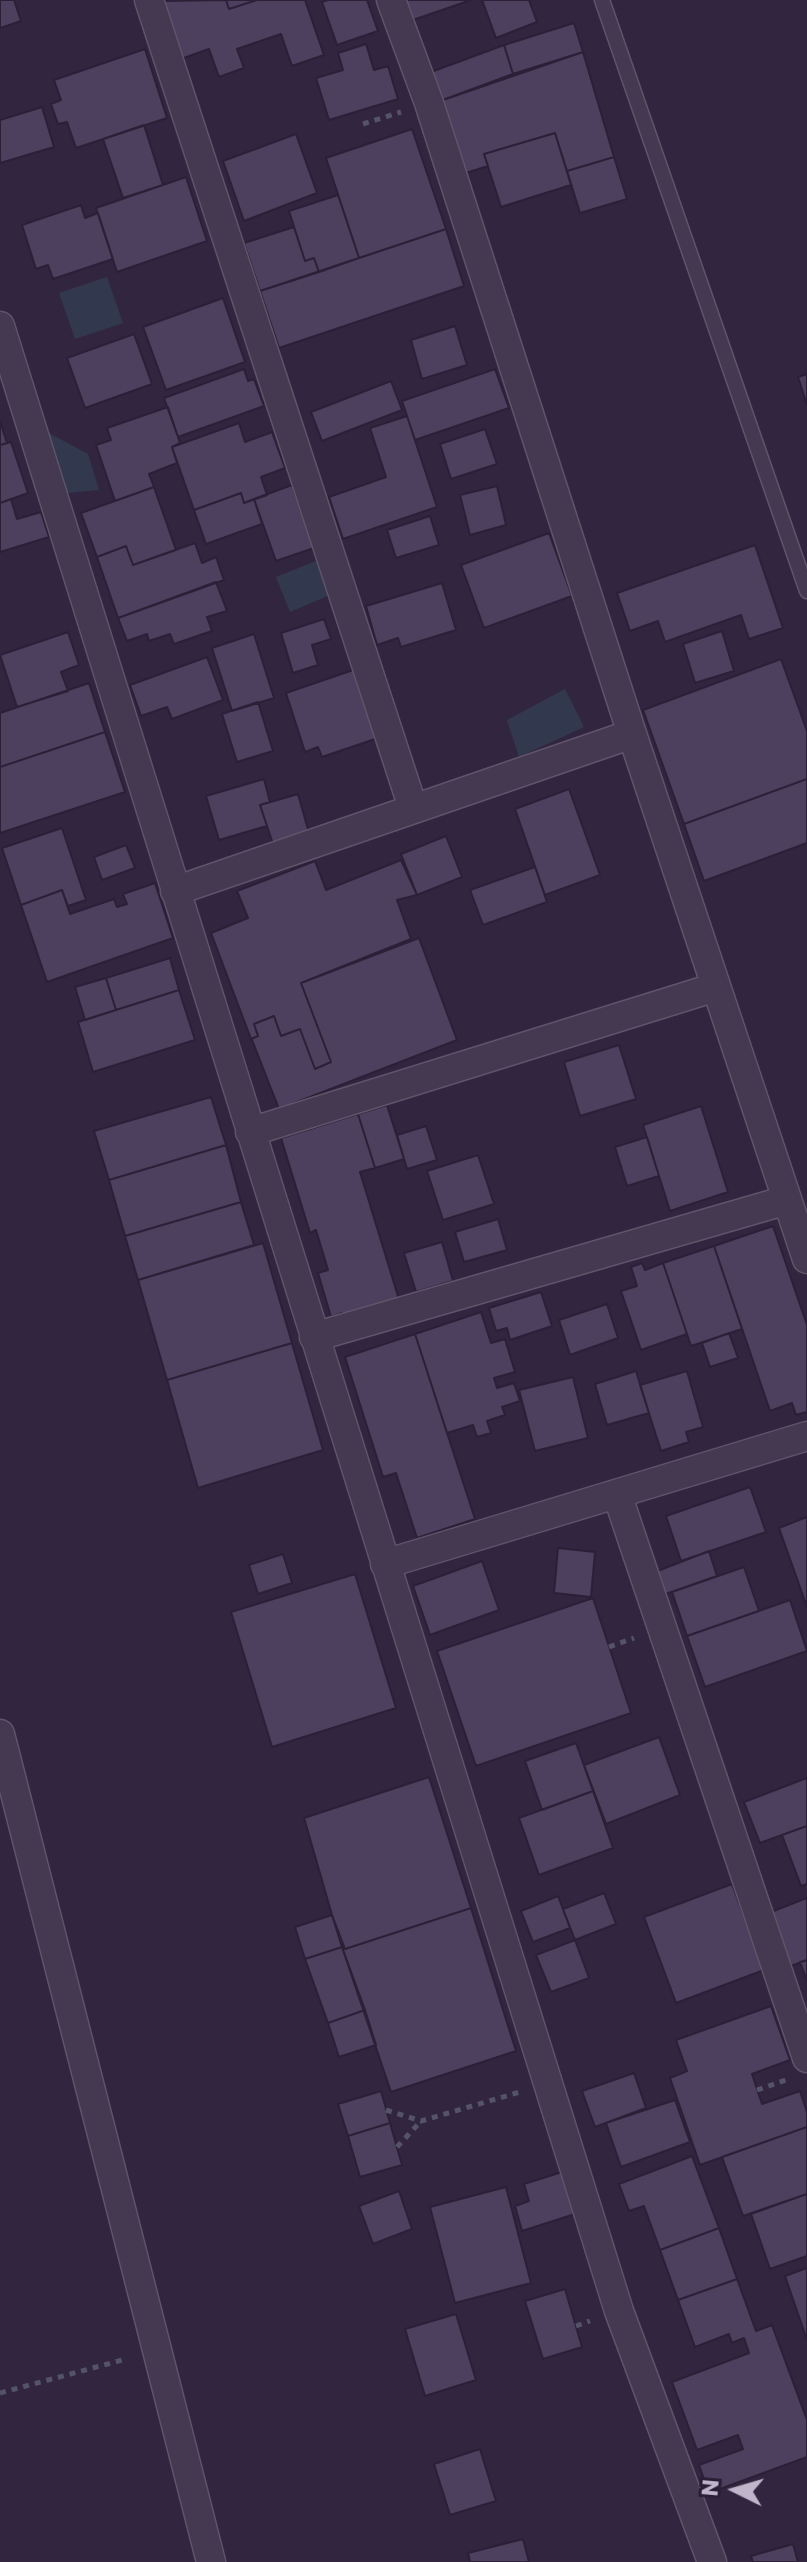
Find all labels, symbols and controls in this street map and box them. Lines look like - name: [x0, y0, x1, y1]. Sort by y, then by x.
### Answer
- north arrow: [695, 2450, 775, 2530]
- text: N: [694, 2478, 727, 2497]

